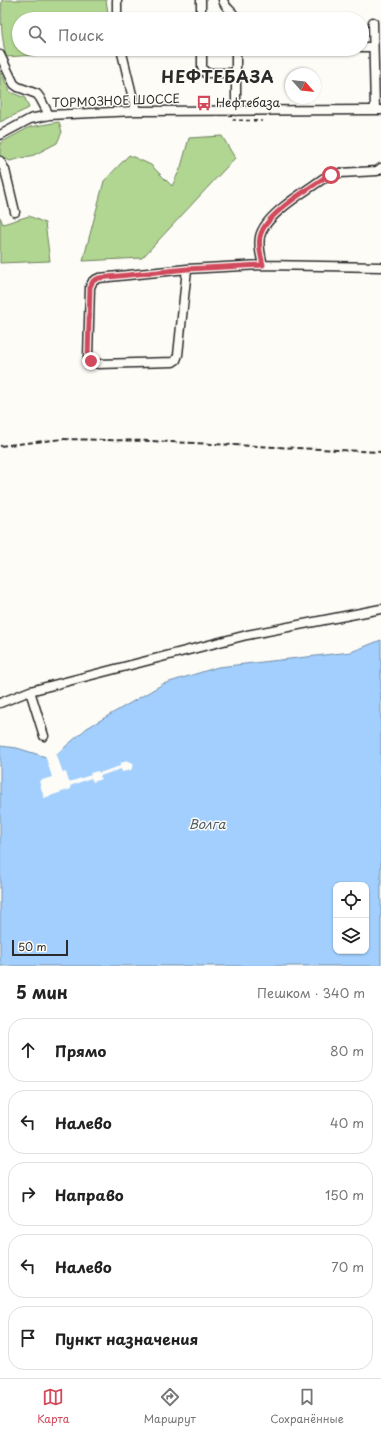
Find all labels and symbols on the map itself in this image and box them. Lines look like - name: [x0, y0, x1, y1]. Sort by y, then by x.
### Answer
- district label: НЕФТЕБАЗА: [161, 64, 275, 88]
- north arrow: [285, 68, 321, 104]
- street label: ТОРМОЗНОЕ ШОССЕ: [52, 89, 180, 111]
- place label: Нефтебаза: [216, 93, 281, 111]
- bus stop icon: Нефтебаза: [195, 94, 213, 112]
- route start: [322, 166, 340, 184]
- route end: [82, 352, 100, 370]
- water label: Волга: [188, 814, 226, 833]
- scale bar: [12, 938, 68, 957]

